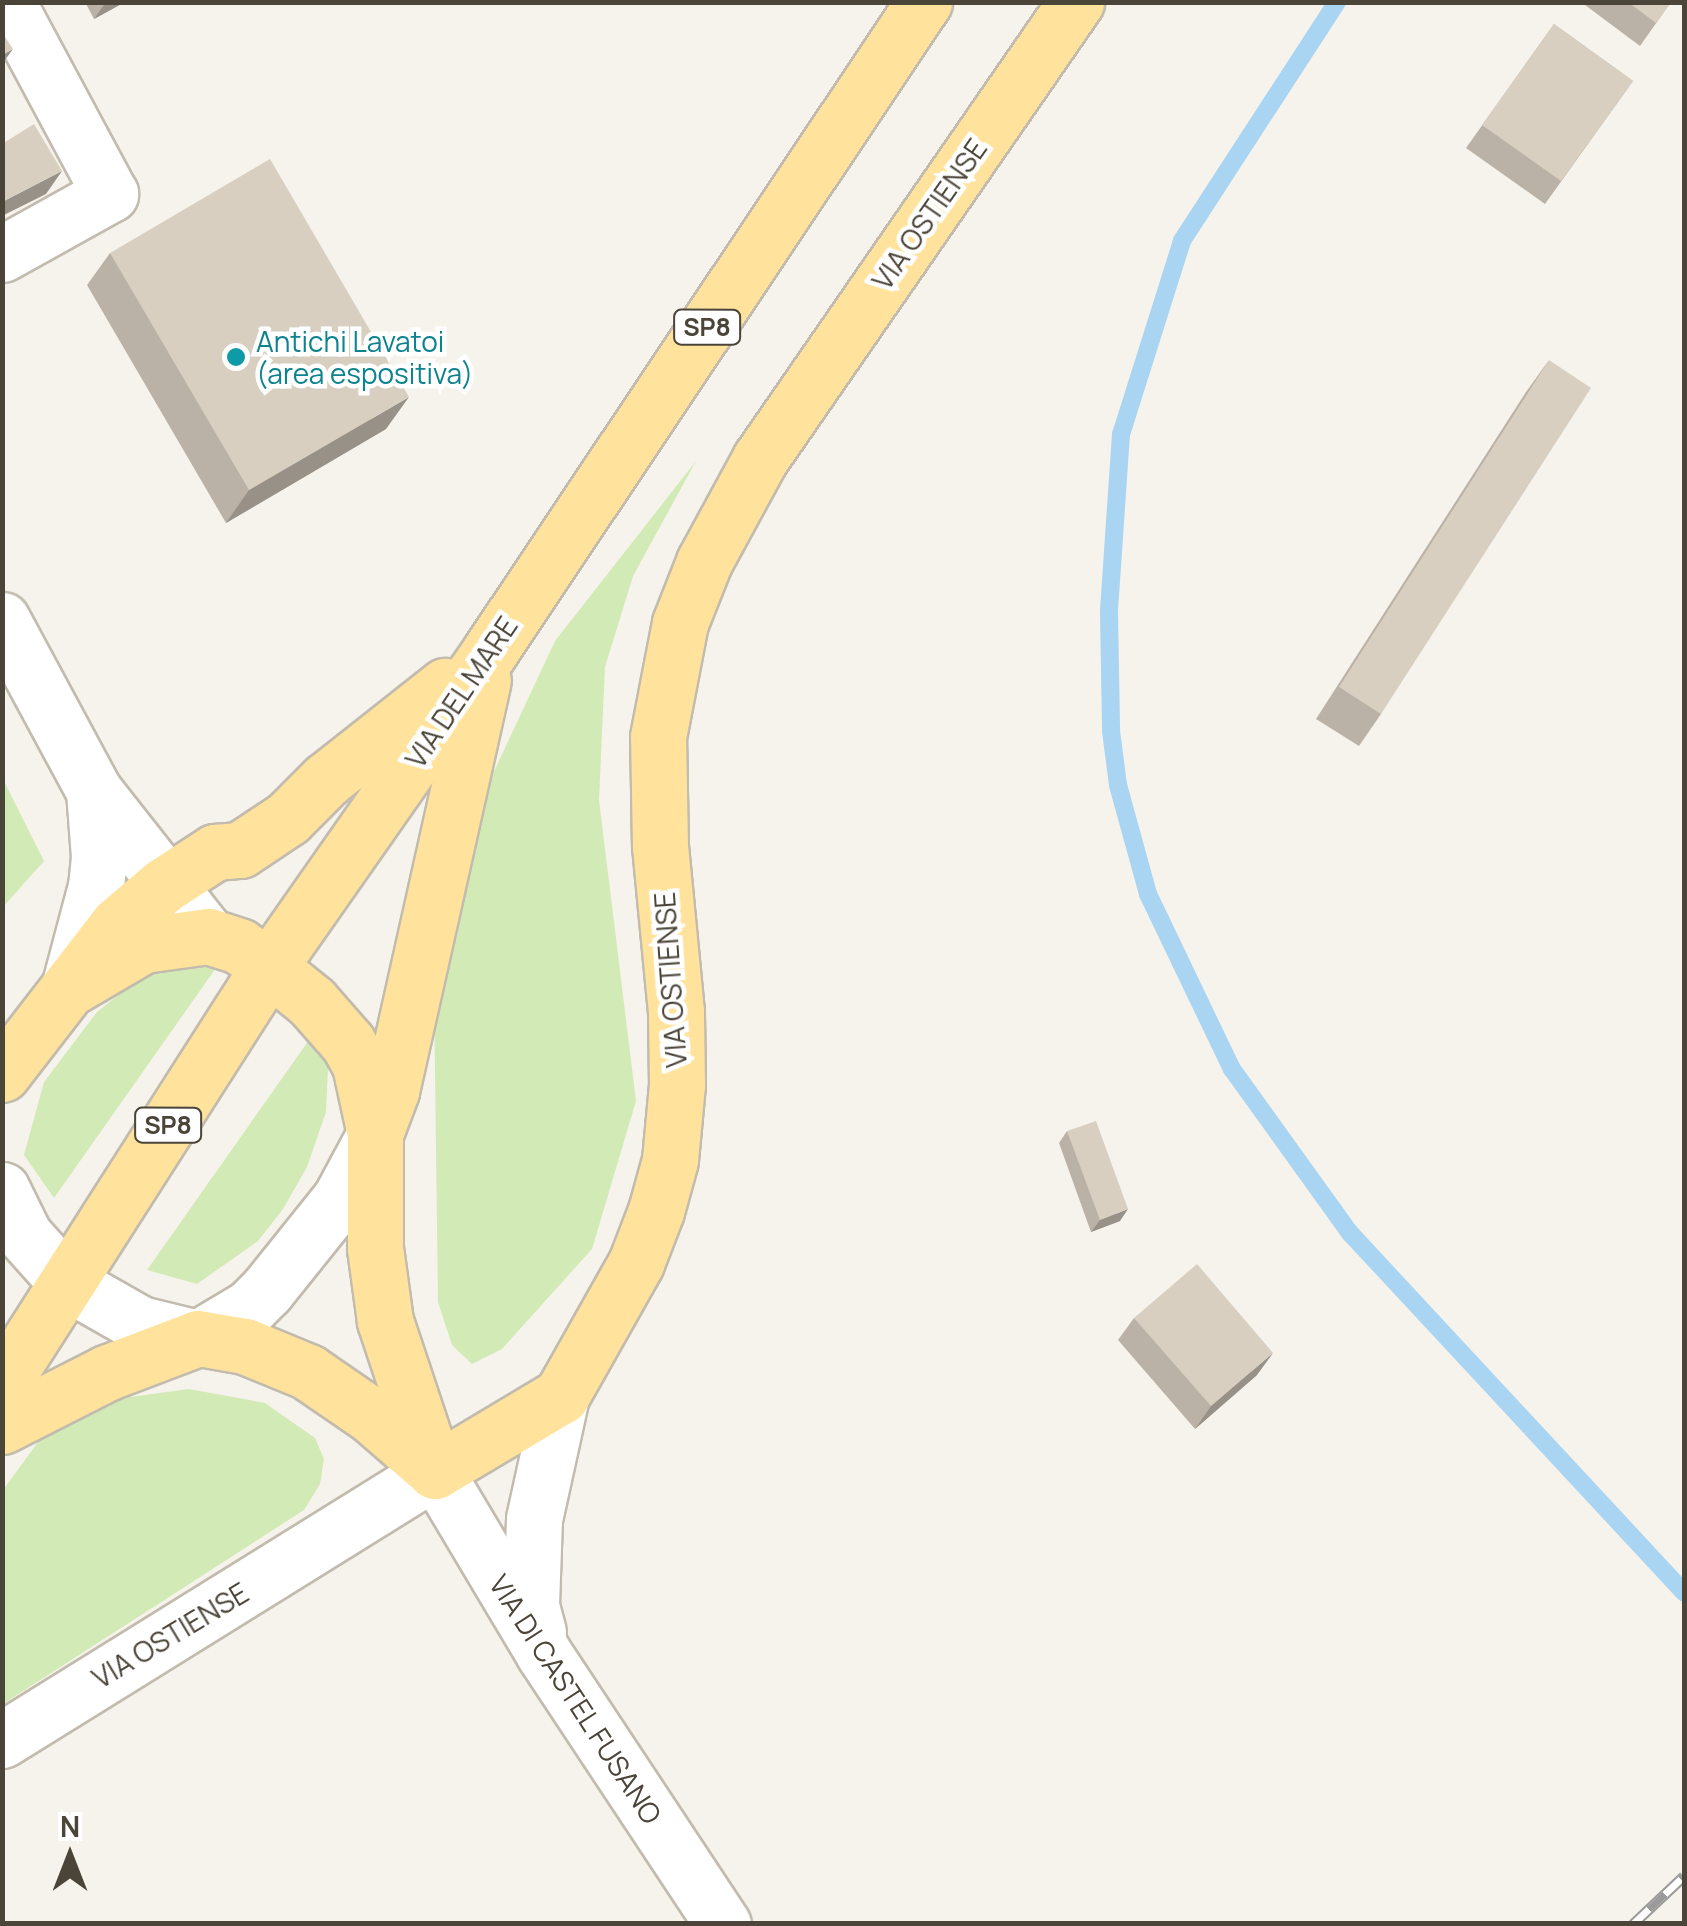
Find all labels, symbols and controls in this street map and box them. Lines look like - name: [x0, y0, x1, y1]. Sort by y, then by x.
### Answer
- street label: VIA OSTIENSE: [865, 132, 993, 296]
- road number: SP8: [672, 307, 742, 347]
- place label: Antichi Lavatoi (area espositiva): [256, 324, 473, 390]
- marker: Antichi Lavatoi (area espositiva): [225, 346, 247, 368]
- street label: VIA DEL MARE: [398, 610, 524, 774]
- street label: VIA OSTIENSE: [647, 891, 693, 1069]
- road number: SP8: [133, 1105, 203, 1145]
- street label: VIA DI CASTEL FUSANO: [483, 1568, 669, 1830]
- street label: VIA OSTIENSE: [86, 1575, 254, 1695]
- north arrow: [20, 1806, 120, 1906]
- text: N: [60, 1807, 80, 1845]

